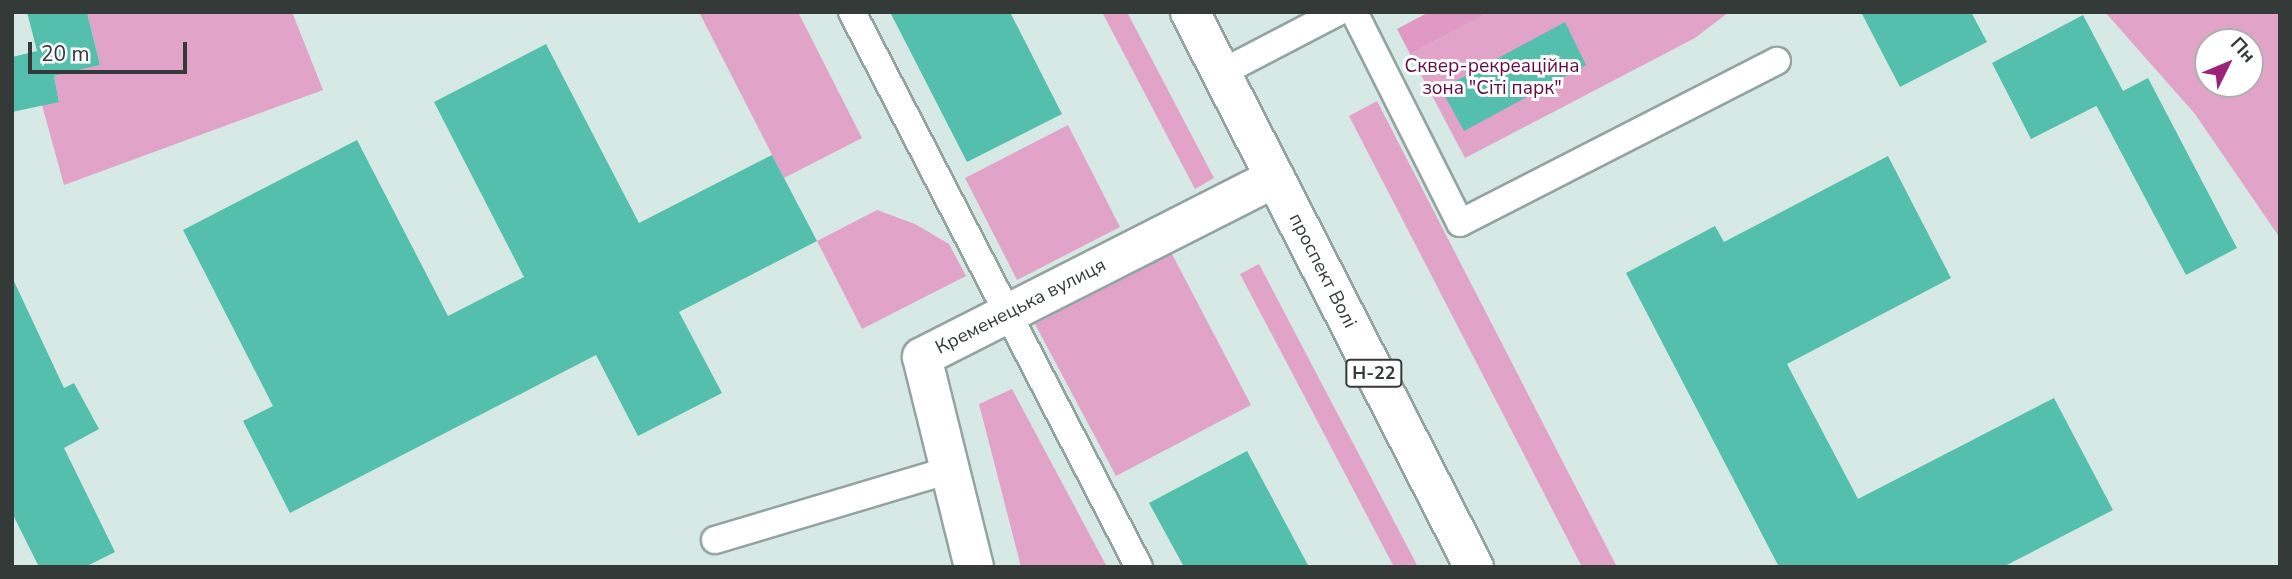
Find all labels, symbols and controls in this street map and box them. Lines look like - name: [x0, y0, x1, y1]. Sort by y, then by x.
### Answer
- scale bar: [32, 28, 191, 72]
- north arrow: [2194, 28, 2264, 98]
- text: Пн: [2224, 32, 2261, 68]
- text: 20 m: [41, 40, 90, 68]
- park label: Сквер-рекреаційна зона "Сіті парк": [1405, 56, 1579, 100]
- street label: проспект Волі: [1283, 210, 1361, 332]
- street label: Кременецька вулиця: [932, 254, 1110, 360]
- road number: Н-22: [1344, 358, 1404, 388]

